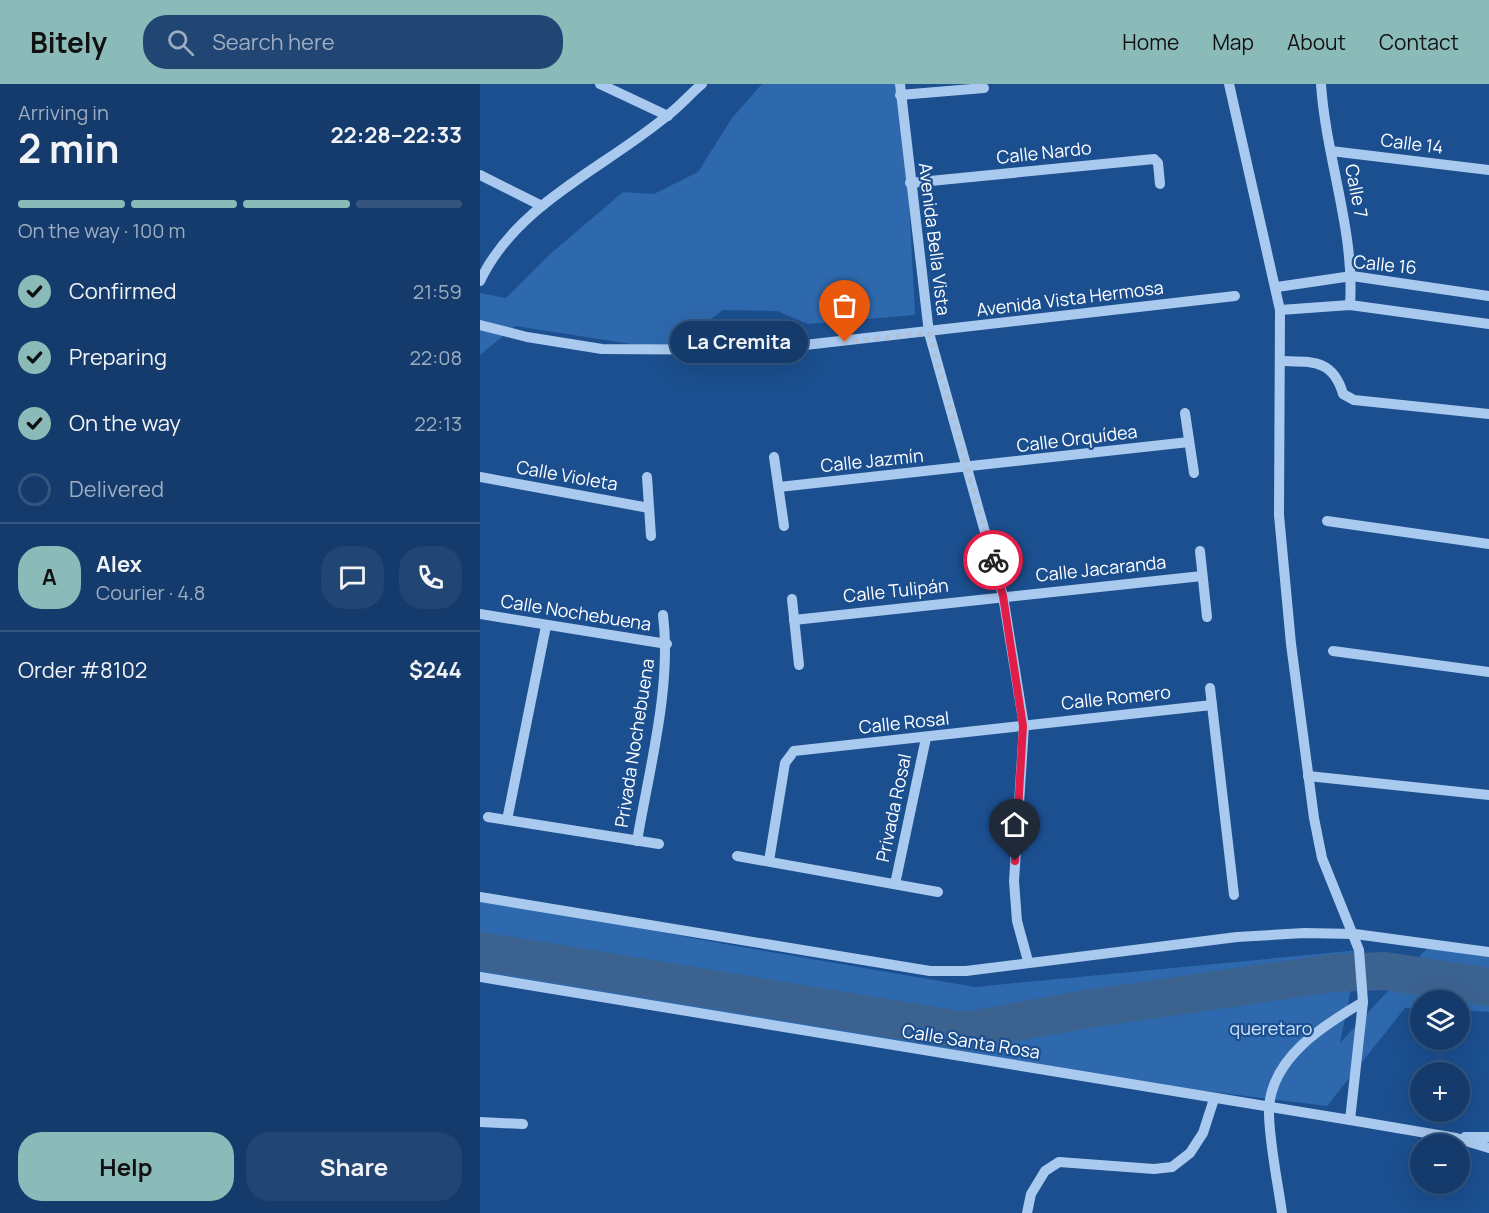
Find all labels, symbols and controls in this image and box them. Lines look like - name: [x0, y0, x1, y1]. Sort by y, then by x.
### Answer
- search box: [143, 15, 563, 69]
- text: Bitely: [30, 23, 107, 61]
- icon: search: [164, 26, 197, 59]
- text: Search here: [212, 27, 335, 57]
- text: Home: [1122, 28, 1179, 56]
- text: Map: [1212, 28, 1254, 56]
- text: About: [1287, 28, 1346, 56]
- text: Contact: [1379, 28, 1459, 56]
- text: Arriving in: [18, 99, 109, 126]
- text: 22:28–22:33: [330, 120, 462, 150]
- text: 2 min: [18, 121, 119, 175]
- street label: Calle 14: [1379, 127, 1445, 159]
- street label: Calle Nardo: [995, 135, 1093, 169]
- street label: Avenida Bella Vista: [914, 161, 956, 317]
- street label: Calle 7: [1340, 162, 1374, 220]
- text: On the way · 100 m: [18, 217, 185, 244]
- street label: Calle 16: [1352, 249, 1418, 279]
- icon: check: [18, 275, 51, 308]
- street label: Avenida Vista Hermosa: [975, 275, 1165, 321]
- text: Confirmed: [69, 276, 177, 306]
- text: 21:59: [413, 278, 462, 305]
- pin: [819, 280, 870, 342]
- icon: bag: [828, 289, 861, 322]
- callout: La Cremita: [671, 321, 809, 363]
- text: La Cremita: [687, 328, 791, 355]
- icon: check: [18, 341, 51, 374]
- text: Preparing: [69, 342, 167, 372]
- text: 22:08: [409, 344, 462, 371]
- icon: check: [18, 407, 51, 440]
- text: On the way: [69, 408, 181, 438]
- text: 22:13: [414, 410, 462, 437]
- street label: Calle Orquídea: [1015, 419, 1139, 457]
- street label: Calle Jazmín: [819, 443, 925, 477]
- street label: Calle Violeta: [515, 454, 620, 496]
- text: Delivered: [69, 474, 164, 504]
- courier: [963, 530, 1023, 590]
- icon: bike: [977, 544, 1010, 577]
- button: chat: [321, 546, 384, 609]
- button: phone: [399, 546, 462, 609]
- text: Alex: [96, 549, 142, 579]
- street label: Calle Jacaranda: [1034, 549, 1167, 587]
- text: A: [42, 562, 57, 592]
- street label: Calle Tulipán: [842, 573, 950, 607]
- text: Courier · 4.8: [96, 579, 205, 606]
- street label: Calle Nochebuena: [499, 588, 653, 636]
- text: Order #8102: [18, 655, 147, 685]
- text: $244: [409, 655, 462, 685]
- street label: Privada Nochebuena: [609, 657, 659, 829]
- street label: Calle Romero: [1060, 679, 1172, 715]
- street label: Calle Rosal: [857, 705, 950, 739]
- street label: Privada Rosal: [870, 751, 916, 864]
- pin: [989, 799, 1040, 861]
- icon: home: [998, 808, 1031, 841]
- map controls: [1410, 990, 1470, 1194]
- button: layers: [1410, 990, 1470, 1050]
- park label: queretaro: [1230, 1016, 1312, 1040]
- street label: Calle Santa Rosa: [900, 1018, 1042, 1064]
- button: +: [1410, 1062, 1470, 1122]
- button: Help: [18, 1132, 234, 1201]
- button: Share: [246, 1132, 462, 1201]
- button: −: [1410, 1134, 1470, 1194]

